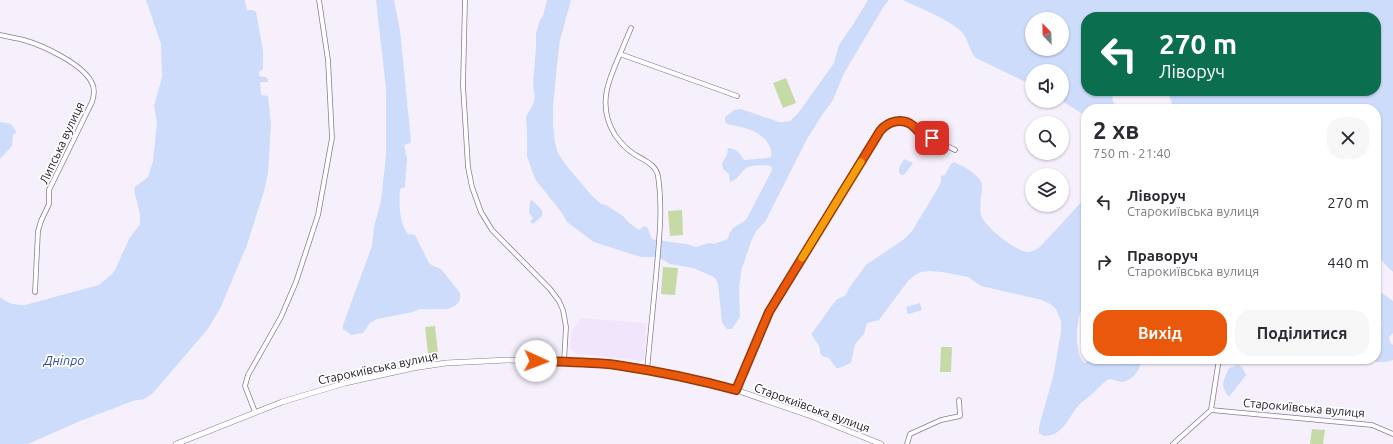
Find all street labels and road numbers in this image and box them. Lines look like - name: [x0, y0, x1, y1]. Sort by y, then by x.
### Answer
- street label: Липська вулиця: [37, 100, 86, 186]
- street label: Старокиївська вулиця: [317, 348, 439, 387]
- street label: Старокиївська вулиця: [753, 381, 872, 435]
- street label: Старокиївська вулиця: [1243, 396, 1365, 419]

